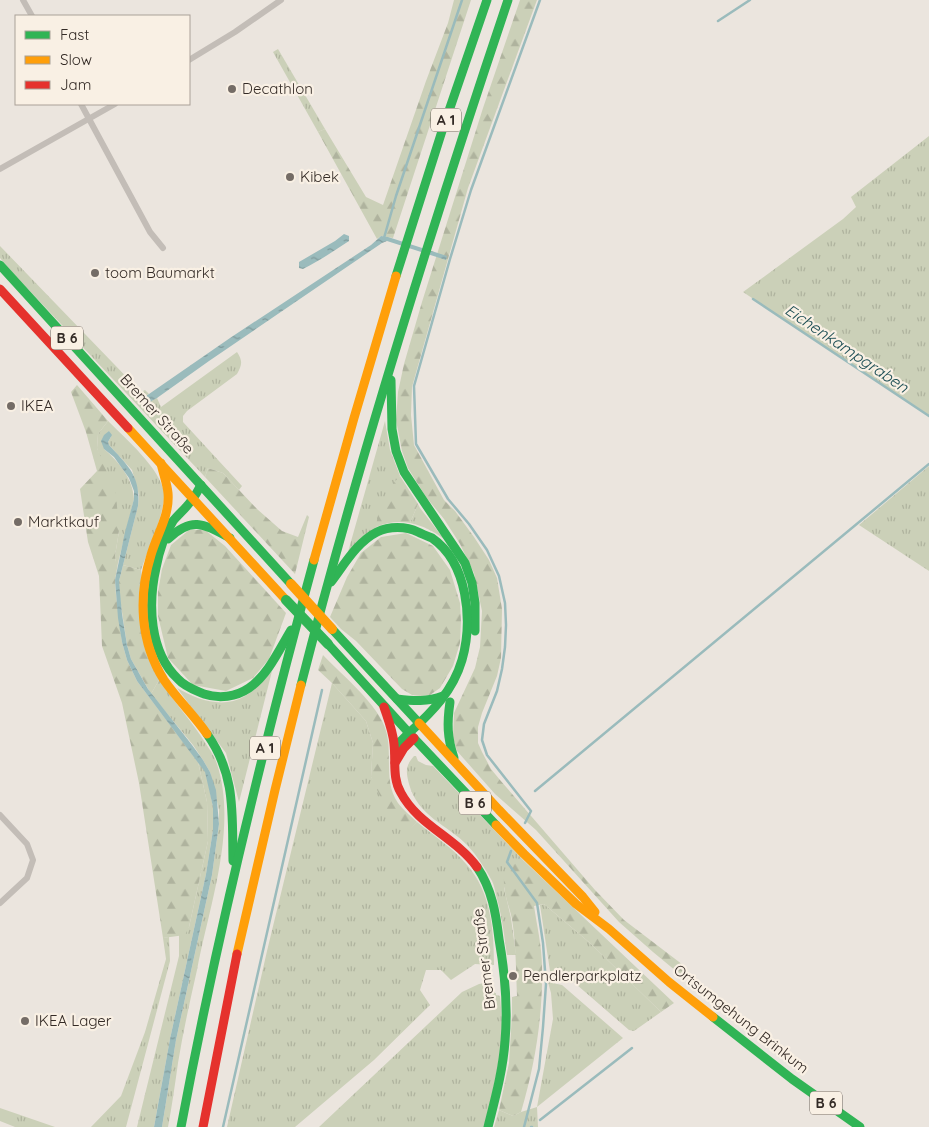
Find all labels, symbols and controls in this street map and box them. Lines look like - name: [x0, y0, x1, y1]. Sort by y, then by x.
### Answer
- legend: [15, 15, 190, 105]
- text: Fast: [60, 25, 89, 44]
- text: Slow: [60, 50, 92, 69]
- text: Jam: [60, 75, 91, 94]
- place label: Decathlon: [242, 79, 313, 98]
- marker: Decathlon: [226, 83, 238, 95]
- road number: A 1: [431, 108, 461, 132]
- place label: Kibek: [300, 167, 339, 186]
- marker: Kibek: [284, 171, 296, 183]
- place label: toom Baumarkt: [105, 263, 215, 282]
- marker: toom Baumarkt: [89, 267, 101, 279]
- water label: Eichenkampgraben: [782, 299, 913, 397]
- road number: B 6: [51, 326, 83, 349]
- street label: Bremer Straße: [116, 370, 198, 458]
- place label: IKEA: [21, 396, 53, 415]
- marker: IKEA: [5, 400, 17, 412]
- place label: Marktkauf: [28, 512, 100, 531]
- marker: Marktkauf: [12, 516, 24, 528]
- road number: A 1: [250, 736, 280, 760]
- road number: B 6: [459, 791, 491, 814]
- street label: Bremer Straße: [468, 908, 499, 1011]
- street label: Ortsumgehung Brinkum: [670, 960, 813, 1077]
- place label: Pendlerparkplatz: [523, 966, 641, 985]
- marker: Pendlerparkplatz: [507, 970, 519, 982]
- place label: IKEA Lager: [35, 1011, 112, 1030]
- marker: IKEA Lager: [19, 1015, 31, 1027]
- road number: B 6: [810, 1092, 842, 1114]

